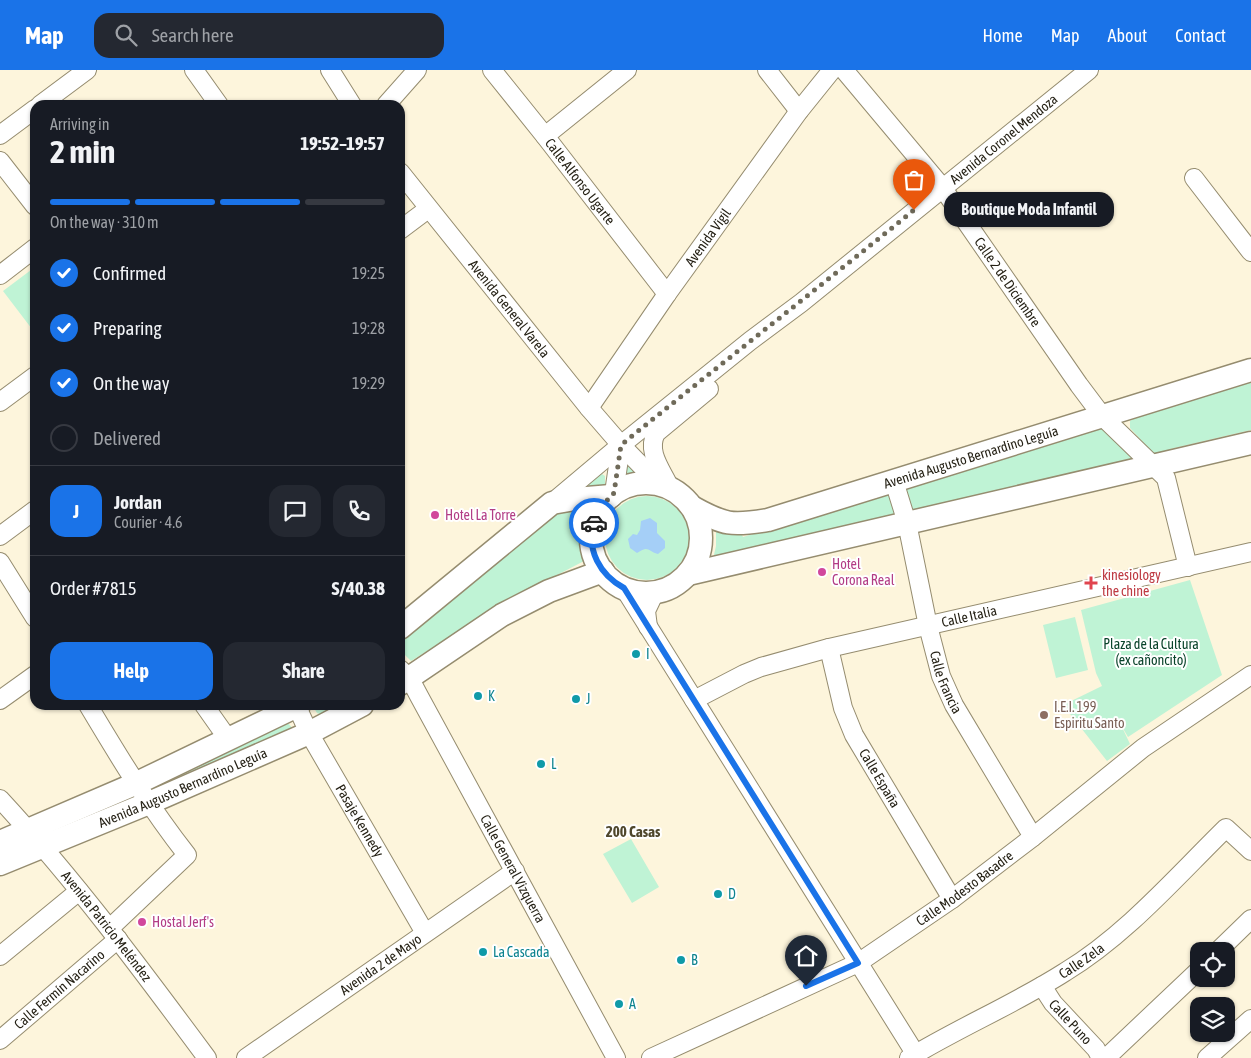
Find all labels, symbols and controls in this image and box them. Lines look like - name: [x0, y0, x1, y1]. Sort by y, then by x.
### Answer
- search box: [94, 13, 444, 58]
- icon: search: [112, 21, 140, 49]
- text: Map: [25, 22, 64, 49]
- text: Search here: [152, 24, 234, 46]
- text: Home: [983, 25, 1023, 46]
- text: Map: [1051, 25, 1080, 46]
- text: About: [1108, 25, 1147, 46]
- text: Contact: [1175, 25, 1226, 46]
- street label: Avenida Coronel Mendoza: [947, 91, 1061, 187]
- text: Arriving in: [50, 115, 110, 133]
- text: 19:52–19:57: [300, 132, 385, 154]
- text: 2 min: [50, 133, 115, 170]
- street label: Calle Alfonso Ugarte: [542, 135, 618, 228]
- pin: [893, 159, 935, 210]
- icon: bag: [900, 166, 928, 194]
- callout: Boutique Moda Infantil: [944, 192, 1114, 228]
- text: Boutique Moda Infantil: [961, 200, 1097, 218]
- street label: Avenida Vigil: [682, 205, 734, 269]
- text: On the way · 310 m: [50, 213, 159, 231]
- street label: Calle 2 de Diciembre: [971, 234, 1044, 330]
- street label: Avenida General Varela: [465, 257, 553, 361]
- icon: check: [50, 259, 78, 287]
- text: Confirmed: [93, 262, 166, 284]
- text: 19:25: [352, 264, 385, 282]
- icon: check: [50, 314, 78, 342]
- text: Preparing: [93, 317, 162, 339]
- text: 19:28: [352, 319, 385, 337]
- icon: check: [50, 369, 78, 397]
- text: On the way: [93, 372, 170, 394]
- text: 19:29: [352, 374, 385, 392]
- street label: Avenida Augusto Bernardino Leguía: [882, 422, 1060, 492]
- text: Delivered: [93, 427, 161, 449]
- button: chat: [269, 485, 321, 537]
- button: phone: [333, 485, 385, 537]
- text: Jordan: [114, 491, 162, 513]
- courier: [569, 498, 619, 548]
- text: J: [73, 500, 79, 522]
- place label: Hotel La Torre: [445, 507, 516, 523]
- marker: Hotel La Torre: [429, 509, 441, 521]
- icon: car: [580, 509, 608, 537]
- text: Courier · 4.6: [114, 513, 183, 531]
- place label: Hotel Corona Real: [832, 556, 895, 588]
- marker: Hotel Corona Real: [816, 566, 828, 578]
- place label: kinesiology the chine: [1102, 567, 1161, 599]
- marker: kinesiology the chine: [1084, 576, 1098, 590]
- text: Order #7815: [50, 577, 137, 599]
- text: S/40.38: [331, 577, 385, 599]
- street label: Calle Italia: [940, 602, 998, 630]
- park label: Plaza de la Cultura (ex cañoncito): [1103, 636, 1199, 668]
- button: Help: [50, 642, 213, 700]
- button: Share: [223, 642, 385, 700]
- place label: I: [646, 646, 650, 662]
- marker: I: [630, 648, 642, 660]
- street label: Calle Francia: [927, 649, 965, 716]
- place label: K: [488, 688, 495, 704]
- marker: K: [472, 690, 484, 702]
- place label: J: [586, 691, 590, 707]
- marker: J: [570, 693, 582, 705]
- place label: I.E.I. 199 Espiritu Santo: [1054, 699, 1124, 731]
- marker: I.E.I. 199 Espiritu Santo: [1038, 709, 1050, 721]
- street label: Avenida Augusto Bernardino Leguía: [96, 744, 269, 831]
- street label: Calle España: [856, 746, 904, 810]
- place label: L: [551, 756, 557, 772]
- marker: L: [535, 758, 547, 770]
- street label: Pasaje Kennedy: [333, 781, 387, 860]
- street label: Calle General Vizquerra: [477, 812, 549, 926]
- district label: 200 Casas: [606, 823, 661, 840]
- street label: Calle Modesto Basadre: [913, 847, 1016, 929]
- street label: Avenida Patricio Meléndez: [58, 868, 155, 985]
- place label: D: [728, 886, 736, 902]
- marker: D: [712, 888, 724, 900]
- place label: Hostal Jerf's: [152, 914, 214, 930]
- marker: Hostal Jerf's: [136, 916, 148, 928]
- street label: Avenida 2 de Mayo: [337, 931, 424, 998]
- pin: [785, 935, 827, 986]
- street label: Calle Zela: [1056, 940, 1107, 982]
- icon: home: [792, 942, 820, 970]
- map controls: [1190, 942, 1235, 1042]
- button: locate: [1190, 942, 1235, 987]
- place label: La Cascada: [493, 944, 549, 960]
- street label: Calle Fermín Nacarino: [11, 946, 108, 1032]
- marker: La Cascada: [477, 946, 489, 958]
- place label: B: [691, 952, 698, 968]
- marker: B: [675, 954, 687, 966]
- place label: A: [629, 996, 636, 1012]
- street label: Calle Puno: [1046, 996, 1095, 1048]
- button: layers: [1190, 997, 1235, 1042]
- marker: A: [613, 998, 625, 1010]

